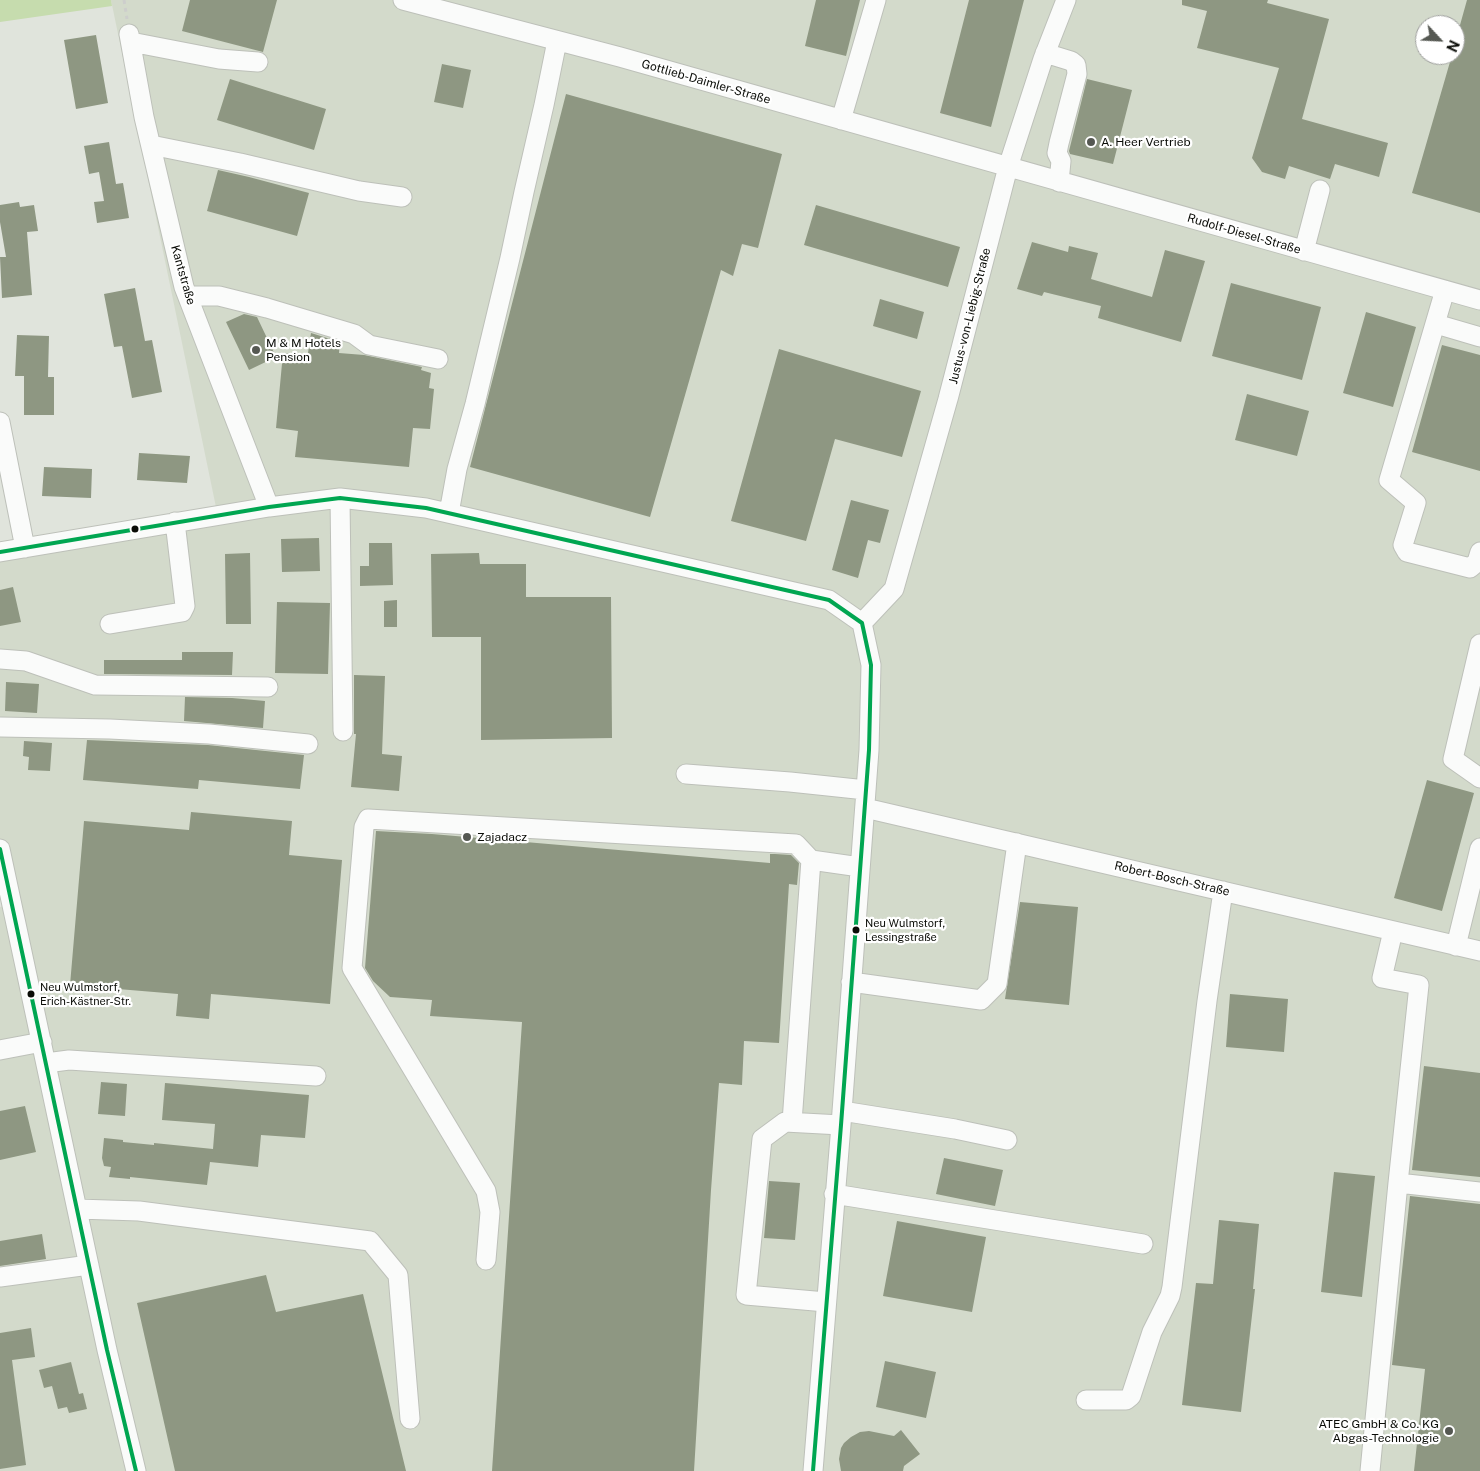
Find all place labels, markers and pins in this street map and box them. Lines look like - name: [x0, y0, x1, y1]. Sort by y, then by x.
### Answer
- place label: A. Heer Vertrieb: [1101, 135, 1191, 149]
- marker: A. Heer Vertrieb: [1085, 136, 1097, 148]
- place label: M & M Hotels Pension: [266, 336, 341, 364]
- marker: M & M Hotels Pension: [250, 344, 262, 356]
- unlabelled marker: [130, 524, 140, 534]
- place label: Zajadacz: [477, 830, 527, 844]
- marker: Zajadacz: [461, 831, 473, 843]
- place label: Neu Wulmstorf, Lessingstraße: [865, 917, 945, 943]
- marker: Neu Wulmstorf, Lessingstraße: [851, 925, 861, 935]
- place label: Neu Wulmstorf, Erich-Kästner-Str.: [40, 981, 131, 1007]
- marker: Neu Wulmstorf, Erich-Kästner-Str.: [26, 989, 36, 999]
- place label: ATEC GmbH & Co. KG Abgas-Technologie: [1318, 1417, 1439, 1445]
- marker: ATEC GmbH & Co. KG Abgas-Technologie: [1443, 1425, 1455, 1437]

